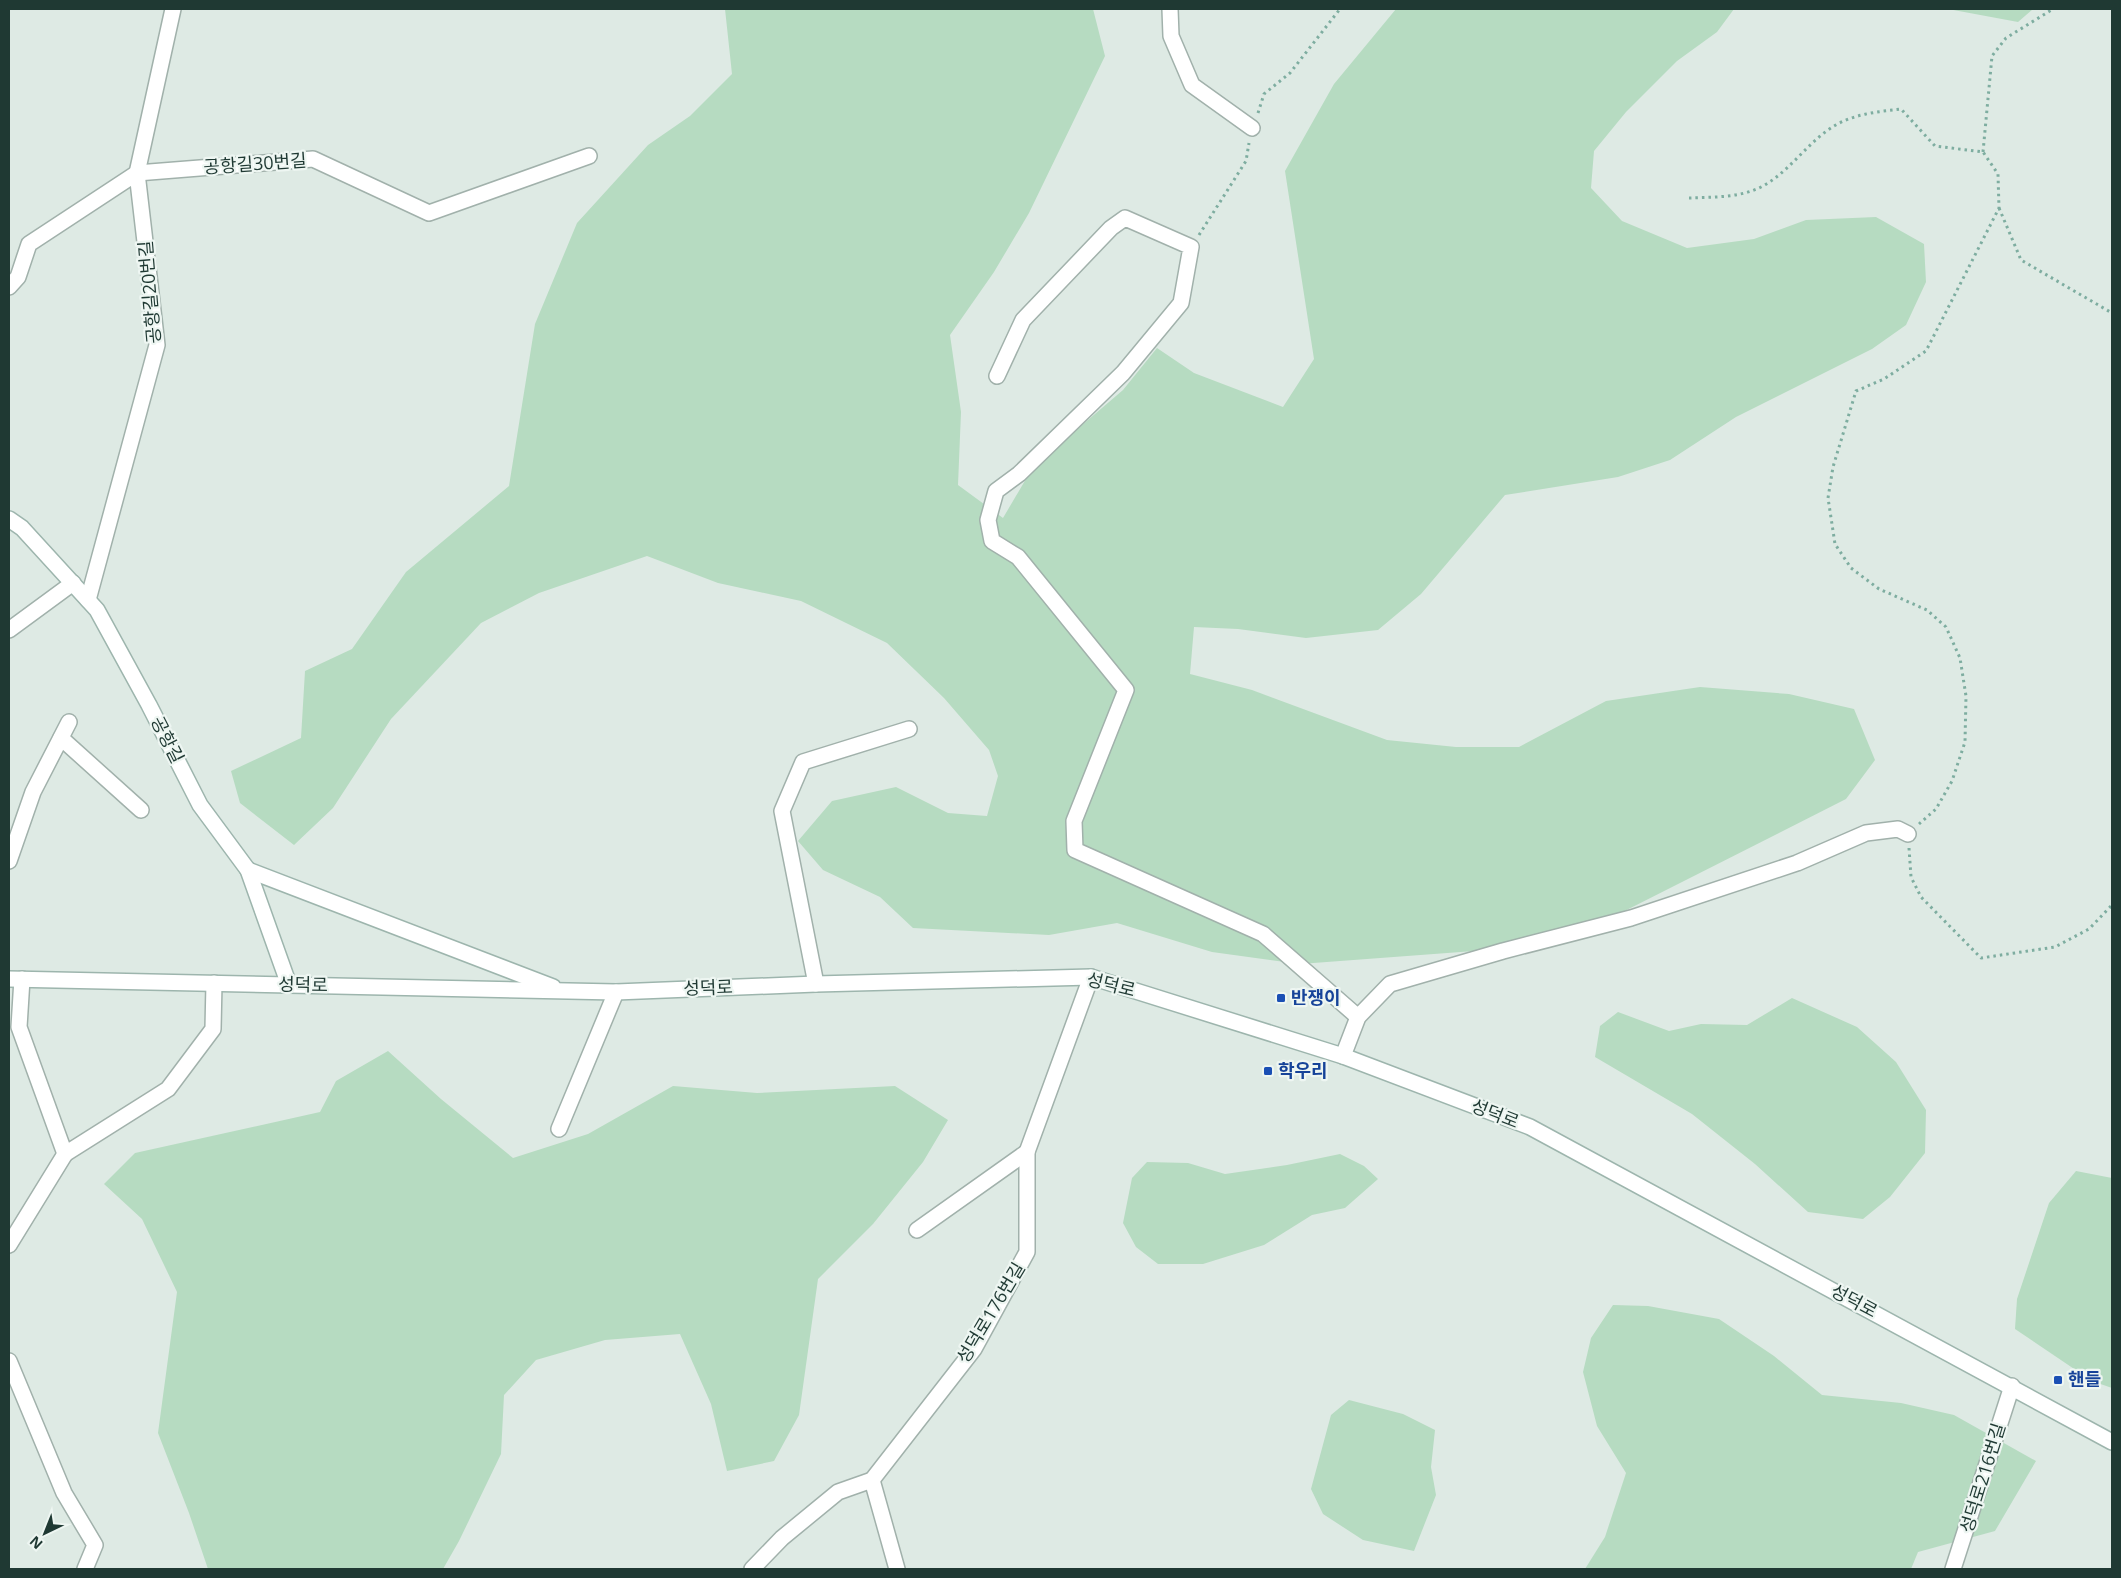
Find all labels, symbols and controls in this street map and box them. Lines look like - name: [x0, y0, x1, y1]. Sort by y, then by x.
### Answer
- street label: 공항길30번길: [203, 147, 307, 179]
- street label: 공항길20번길: [133, 240, 165, 345]
- street label: 공항길: [146, 712, 190, 767]
- street label: 성덕로: [1084, 966, 1138, 1002]
- street label: 성덕로: [278, 972, 328, 996]
- street label: 성덕로: [683, 974, 733, 1000]
- place label: 반쟁이: [1291, 985, 1341, 1009]
- marker: 반쟁이: [1275, 992, 1287, 1004]
- place label: 학우리: [1278, 1058, 1328, 1082]
- marker: 학우리: [1262, 1065, 1274, 1077]
- street label: 성덕로: [1468, 1093, 1523, 1133]
- street label: 성덕로176번길: [951, 1258, 1030, 1367]
- street label: 성덕로: [1827, 1278, 1882, 1322]
- place label: 핸들: [2068, 1367, 2101, 1391]
- marker: 핸들: [2052, 1374, 2064, 1386]
- street label: 성덕로216번길: [1954, 1420, 2010, 1536]
- north arrow: [20, 1508, 70, 1558]
- text: N: [25, 1532, 46, 1554]

